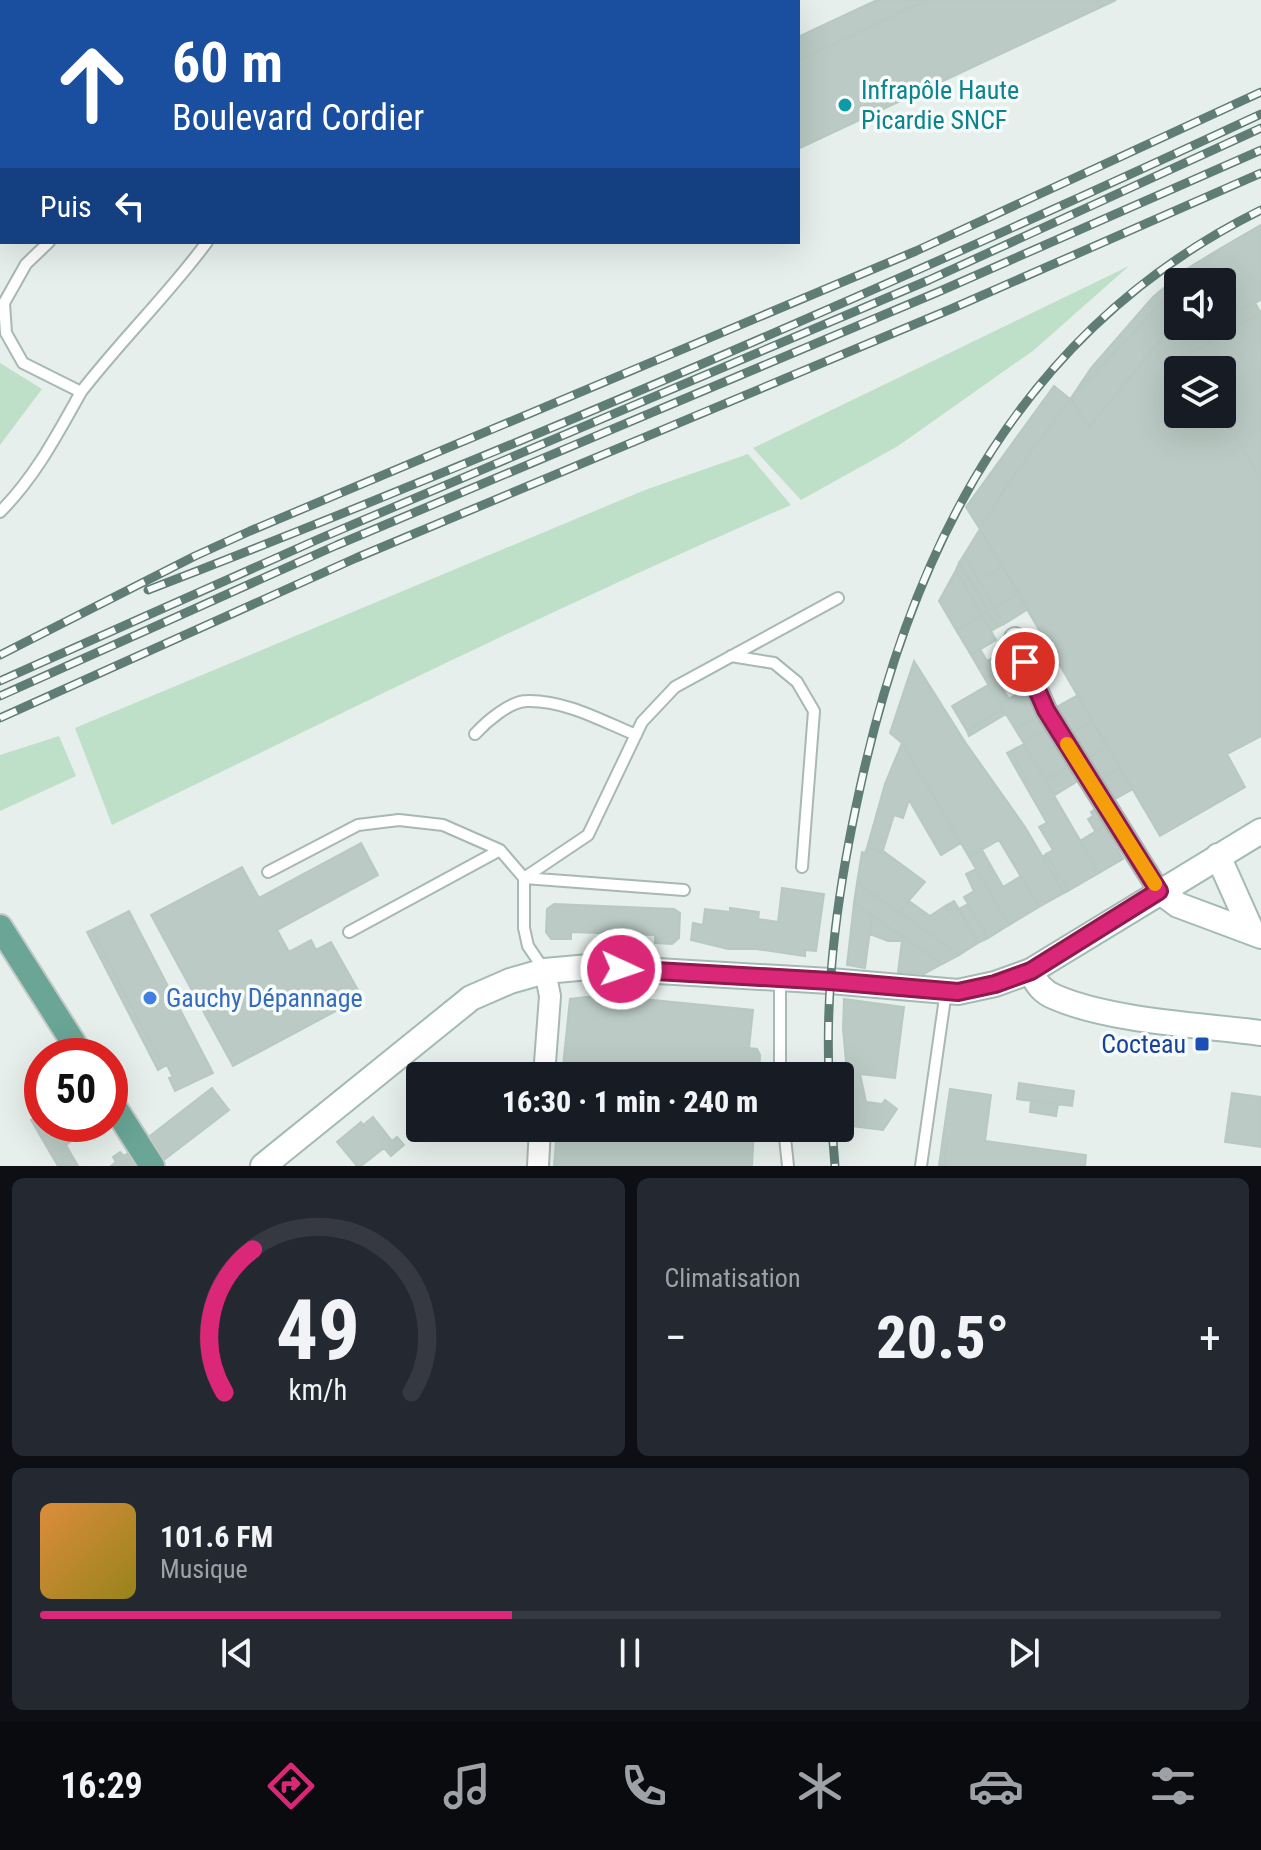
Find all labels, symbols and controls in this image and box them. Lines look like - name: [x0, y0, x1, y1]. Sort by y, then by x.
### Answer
- text: 60 m: [172, 30, 283, 96]
- icon: ahead: [40, 32, 144, 136]
- place label: Infrapôle Haute Picardie SNCF: [861, 75, 1019, 135]
- marker: Infrapôle Haute Picardie SNCF: [836, 96, 854, 114]
- text: Boulevard Cordier: [172, 97, 424, 139]
- icon: left: [108, 184, 152, 228]
- text: Puis: [40, 189, 92, 224]
- map controls: [1164, 268, 1236, 428]
- button: sound: [1164, 268, 1236, 340]
- button: layers: [1164, 356, 1236, 428]
- pin: [991, 628, 1059, 696]
- icon: arrive: [1003, 640, 1047, 684]
- position arrow: [579, 927, 663, 1011]
- place label: Gauchy Dépannage: [166, 983, 363, 1013]
- marker: Gauchy Dépannage: [141, 989, 159, 1007]
- place label: Cocteau: [1101, 1029, 1186, 1059]
- marker: Cocteau: [1193, 1035, 1211, 1053]
- speed limit sign: 50: [24, 1038, 128, 1142]
- text: 16:30 · 1 min · 240 m: [502, 1084, 758, 1119]
- text: Climatisation: [665, 1263, 800, 1293]
- text: 49: [276, 1282, 360, 1379]
- text: 20.5°: [876, 1302, 1009, 1373]
- text: −: [665, 1312, 687, 1364]
- text: +: [1199, 1312, 1221, 1364]
- text: km/h: [289, 1373, 348, 1407]
- text: 101.6 FM: [160, 1519, 273, 1554]
- text: Musique: [160, 1554, 248, 1584]
- icon: previous: [215, 1631, 259, 1675]
- icon: pause: [608, 1631, 652, 1675]
- icon: next: [1002, 1631, 1046, 1675]
- icon: directions: [263, 1758, 319, 1814]
- icon: music: [439, 1758, 495, 1814]
- icon: phone: [616, 1758, 672, 1814]
- icon: climate: [792, 1758, 848, 1814]
- icon: car: [968, 1758, 1024, 1814]
- icon: filters: [1145, 1758, 1201, 1814]
- text: 16:29: [60, 1765, 143, 1807]

